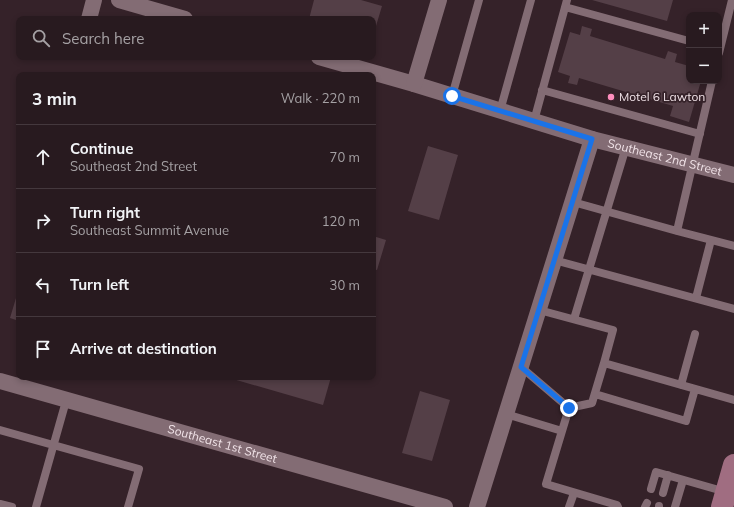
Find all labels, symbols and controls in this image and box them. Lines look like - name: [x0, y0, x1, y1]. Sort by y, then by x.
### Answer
- map controls: [686, 12, 722, 84]
- button: +: [686, 12, 722, 48]
- search box: [16, 16, 376, 60]
- icon: search: [30, 27, 52, 49]
- text: Search here: [62, 29, 144, 48]
- button: −: [686, 48, 722, 84]
- route start: [443, 87, 461, 105]
- text: 3 min: [32, 88, 77, 109]
- place label: Motel 6 Lawton: [619, 89, 705, 104]
- text: Walk · 220 m: [281, 90, 360, 106]
- marker: Motel 6 Lawton: [606, 92, 616, 102]
- street label: Southeast 2nd Street: [606, 135, 723, 179]
- text: Continue: [70, 139, 133, 158]
- icon: ahead: [32, 146, 54, 168]
- text: 70 m: [330, 149, 360, 165]
- text: Southeast 2nd Street: [70, 158, 197, 174]
- text: Turn right: [70, 203, 140, 222]
- icon: right: [32, 210, 54, 232]
- text: 120 m: [322, 213, 360, 229]
- text: Southeast Summit Avenue: [70, 222, 229, 238]
- icon: left: [32, 274, 54, 296]
- text: Turn left: [70, 275, 129, 294]
- text: 30 m: [330, 277, 360, 293]
- icon: arrive: [32, 338, 54, 360]
- text: Arrive at destination: [70, 339, 217, 358]
- route end: [560, 399, 578, 417]
- street label: Southeast 1st Street: [166, 421, 279, 466]

